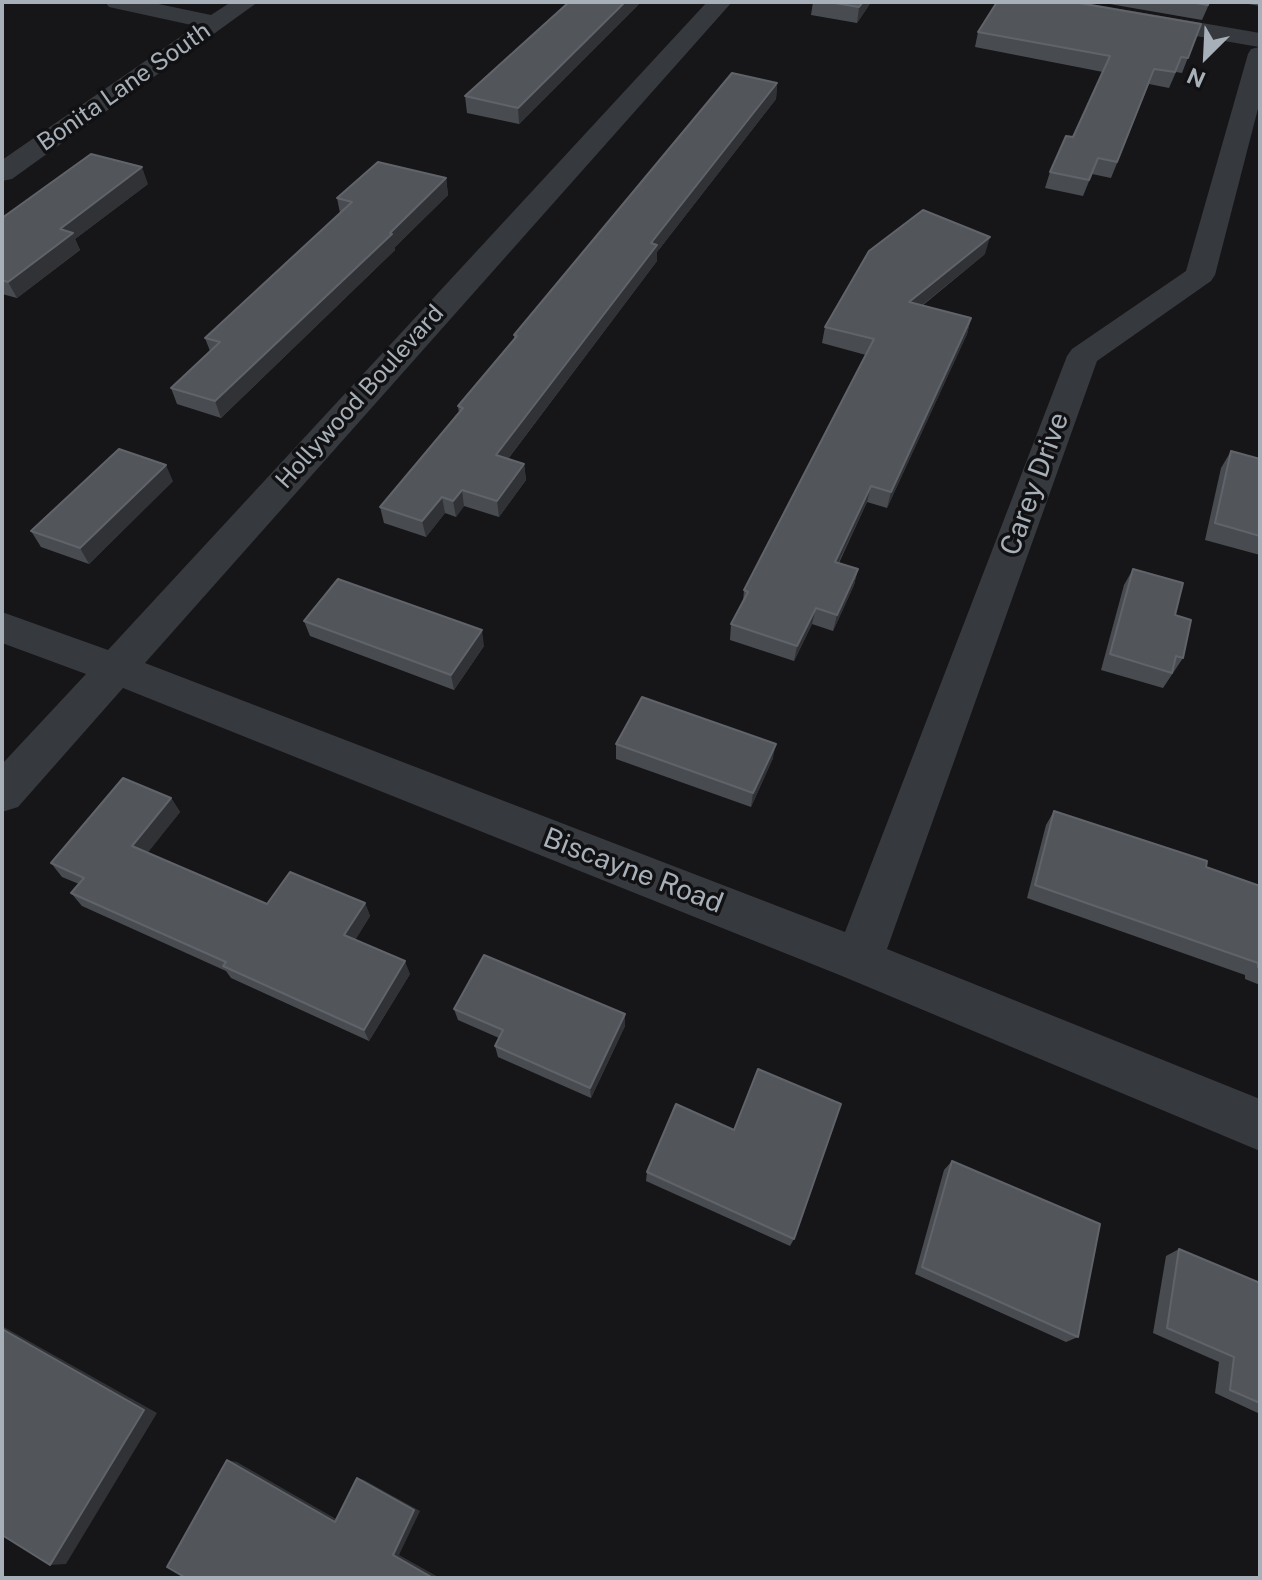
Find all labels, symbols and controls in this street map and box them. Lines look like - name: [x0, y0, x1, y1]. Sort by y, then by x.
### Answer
- north arrow: [1166, 16, 1246, 96]
- street label: Bonita Lane South: [32, 17, 216, 157]
- text: N: [1183, 63, 1209, 93]
- street label: Hollywood Boulevard: [270, 299, 450, 495]
- street label: Carey Drive: [994, 408, 1076, 560]
- street label: Biscayne Road: [538, 821, 728, 921]

